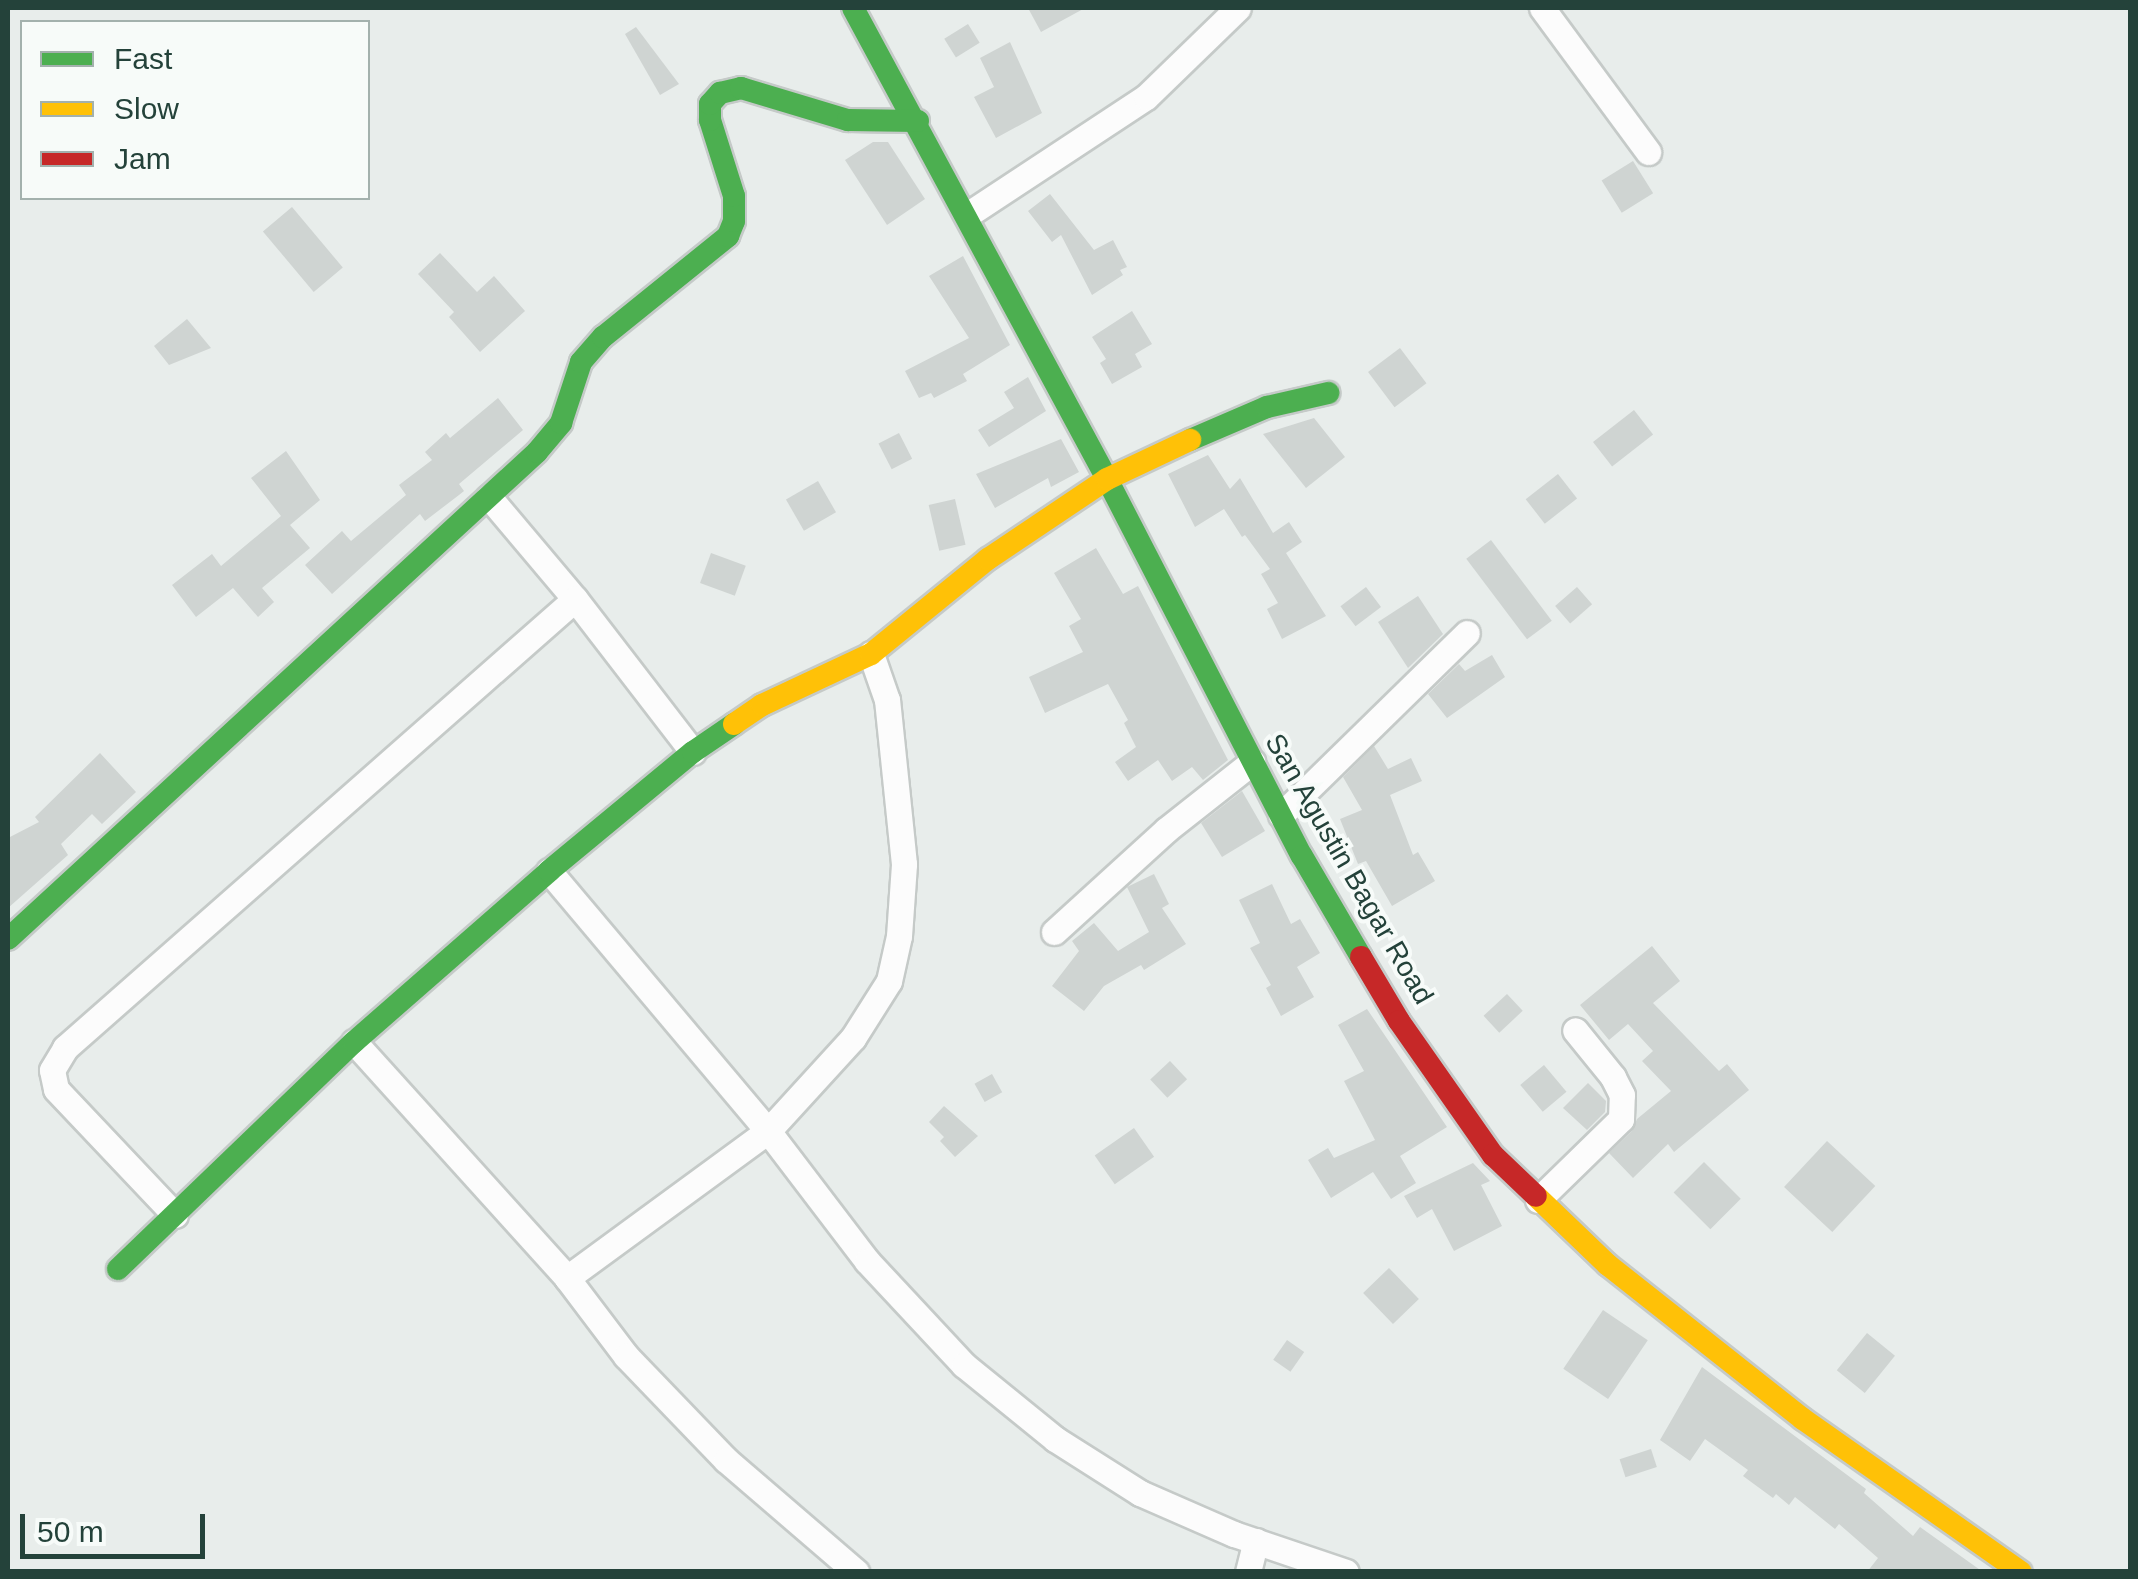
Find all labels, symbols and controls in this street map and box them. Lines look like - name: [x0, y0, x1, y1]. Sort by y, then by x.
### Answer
- legend: [20, 20, 370, 200]
- text: Fast: [114, 42, 172, 75]
- text: Slow: [114, 92, 179, 125]
- text: Jam: [114, 142, 171, 175]
- street label: San Agustin Bagar Road: [1257, 727, 1441, 1011]
- scale bar: [25, 1494, 210, 1556]
- text: 50 m: [37, 1515, 104, 1548]

